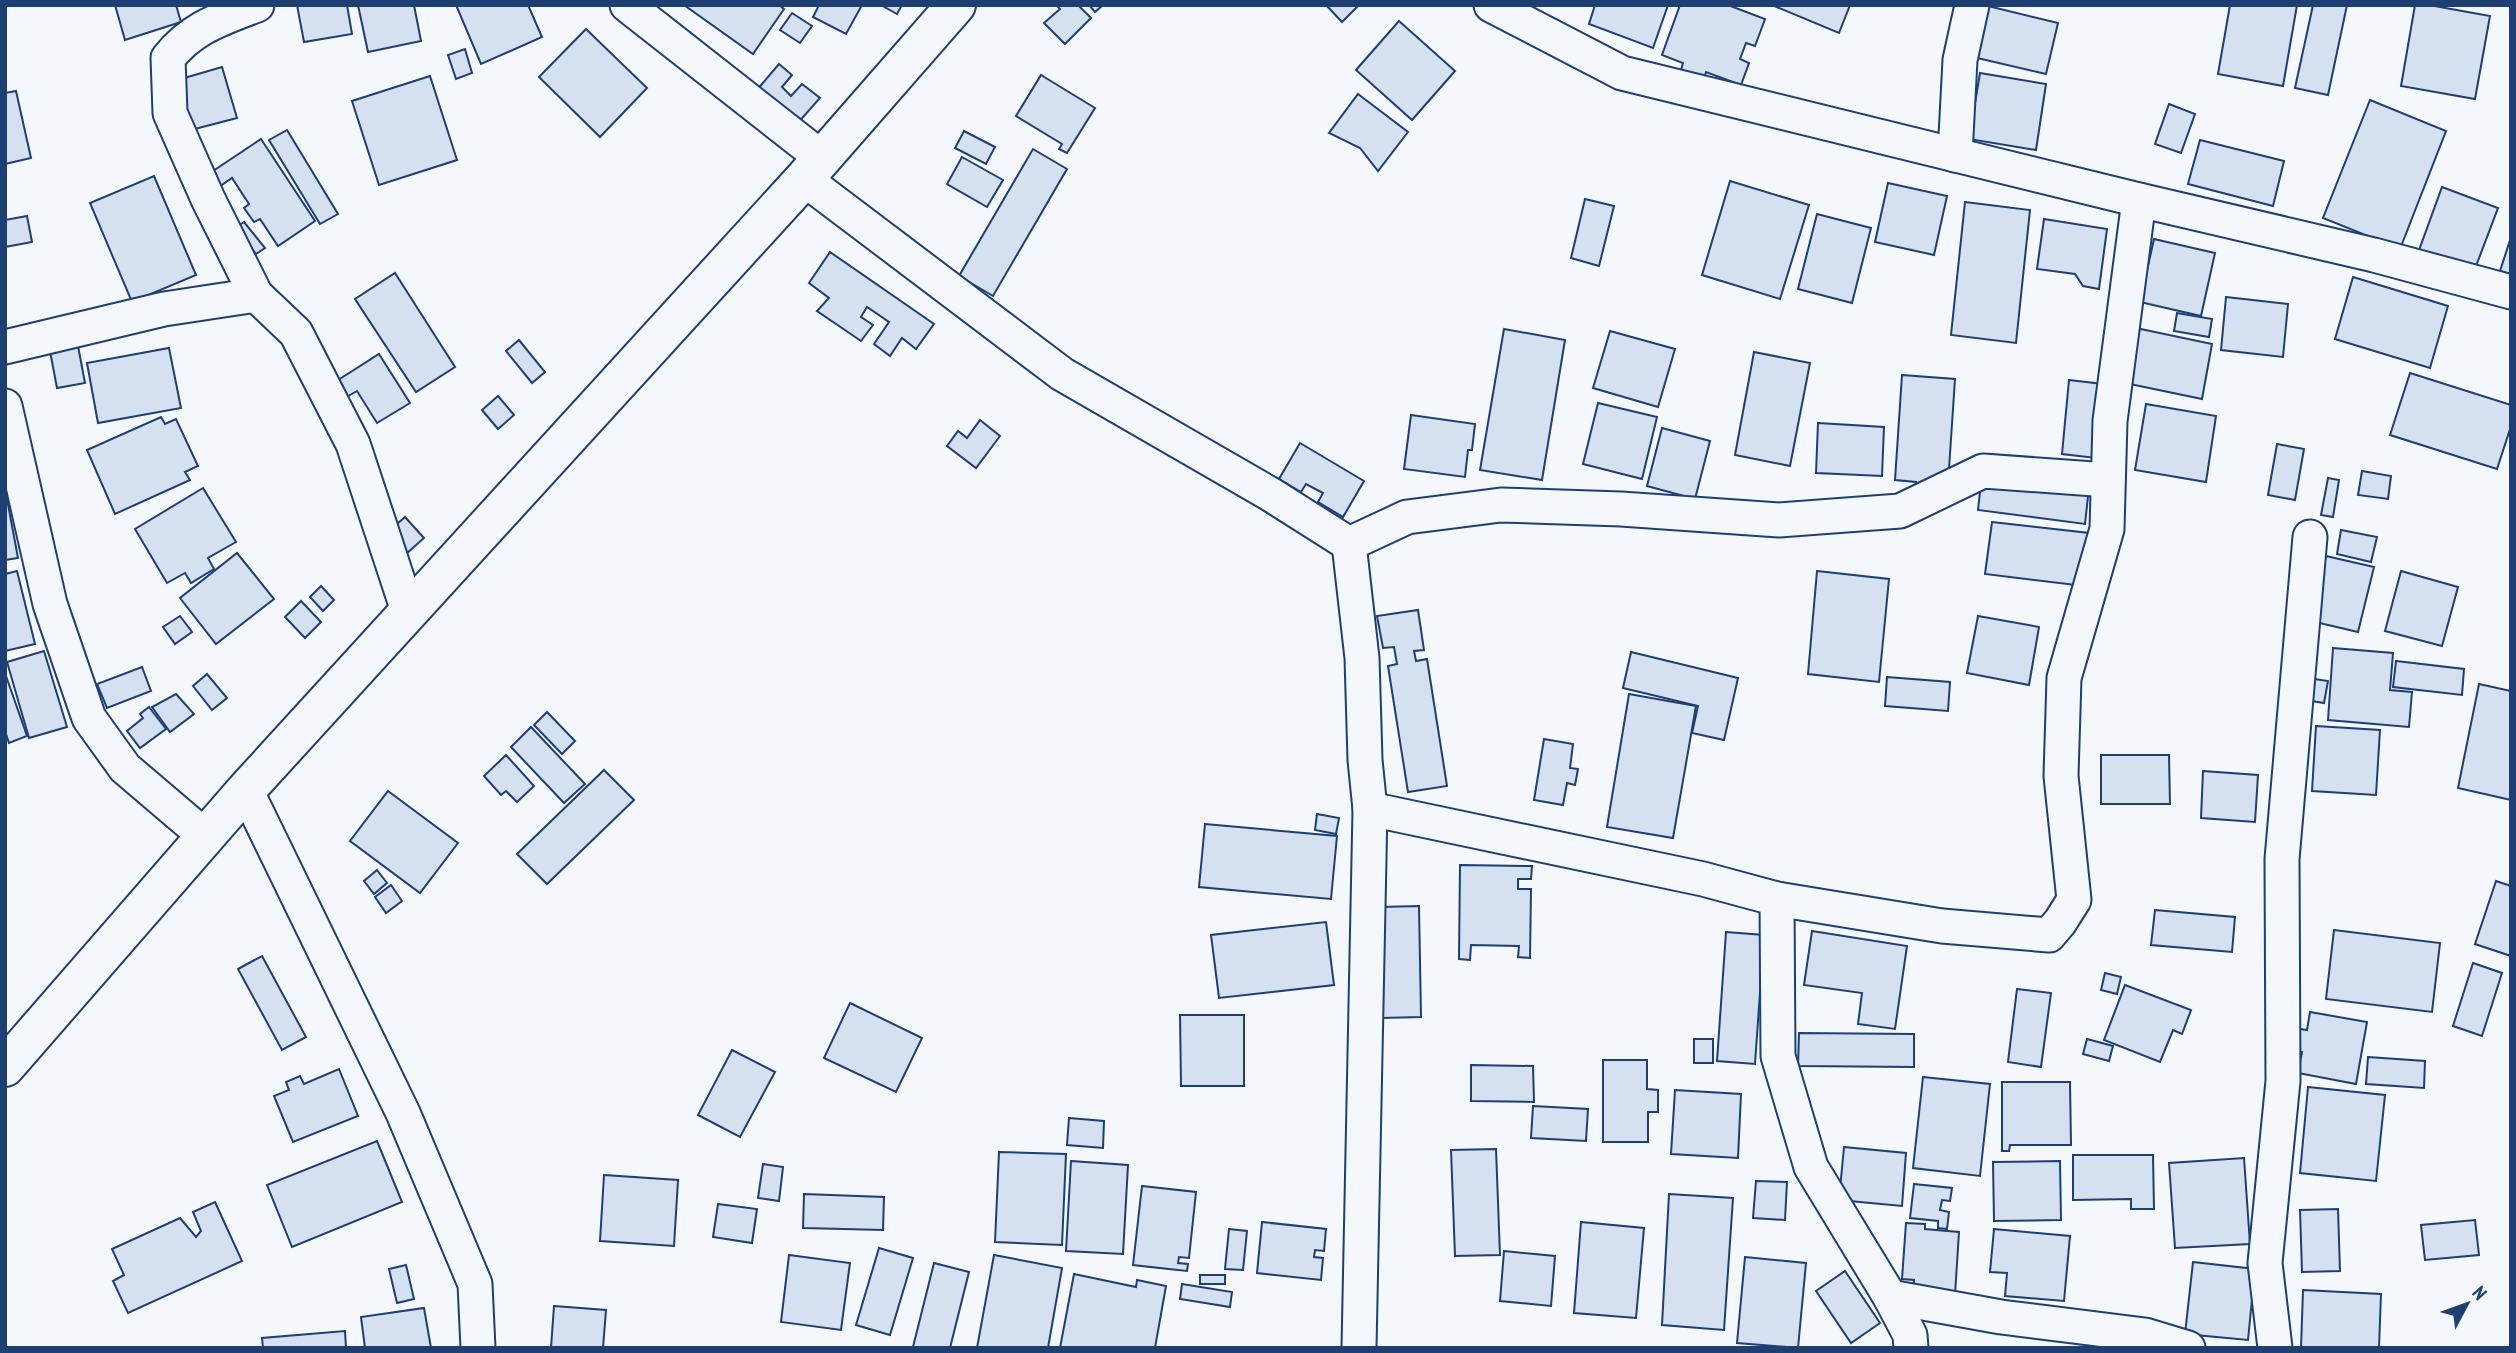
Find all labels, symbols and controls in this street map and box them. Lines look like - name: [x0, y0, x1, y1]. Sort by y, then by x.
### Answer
- north arrow: [2432, 1269, 2502, 1339]
- text: N: [2467, 1281, 2492, 1305]

